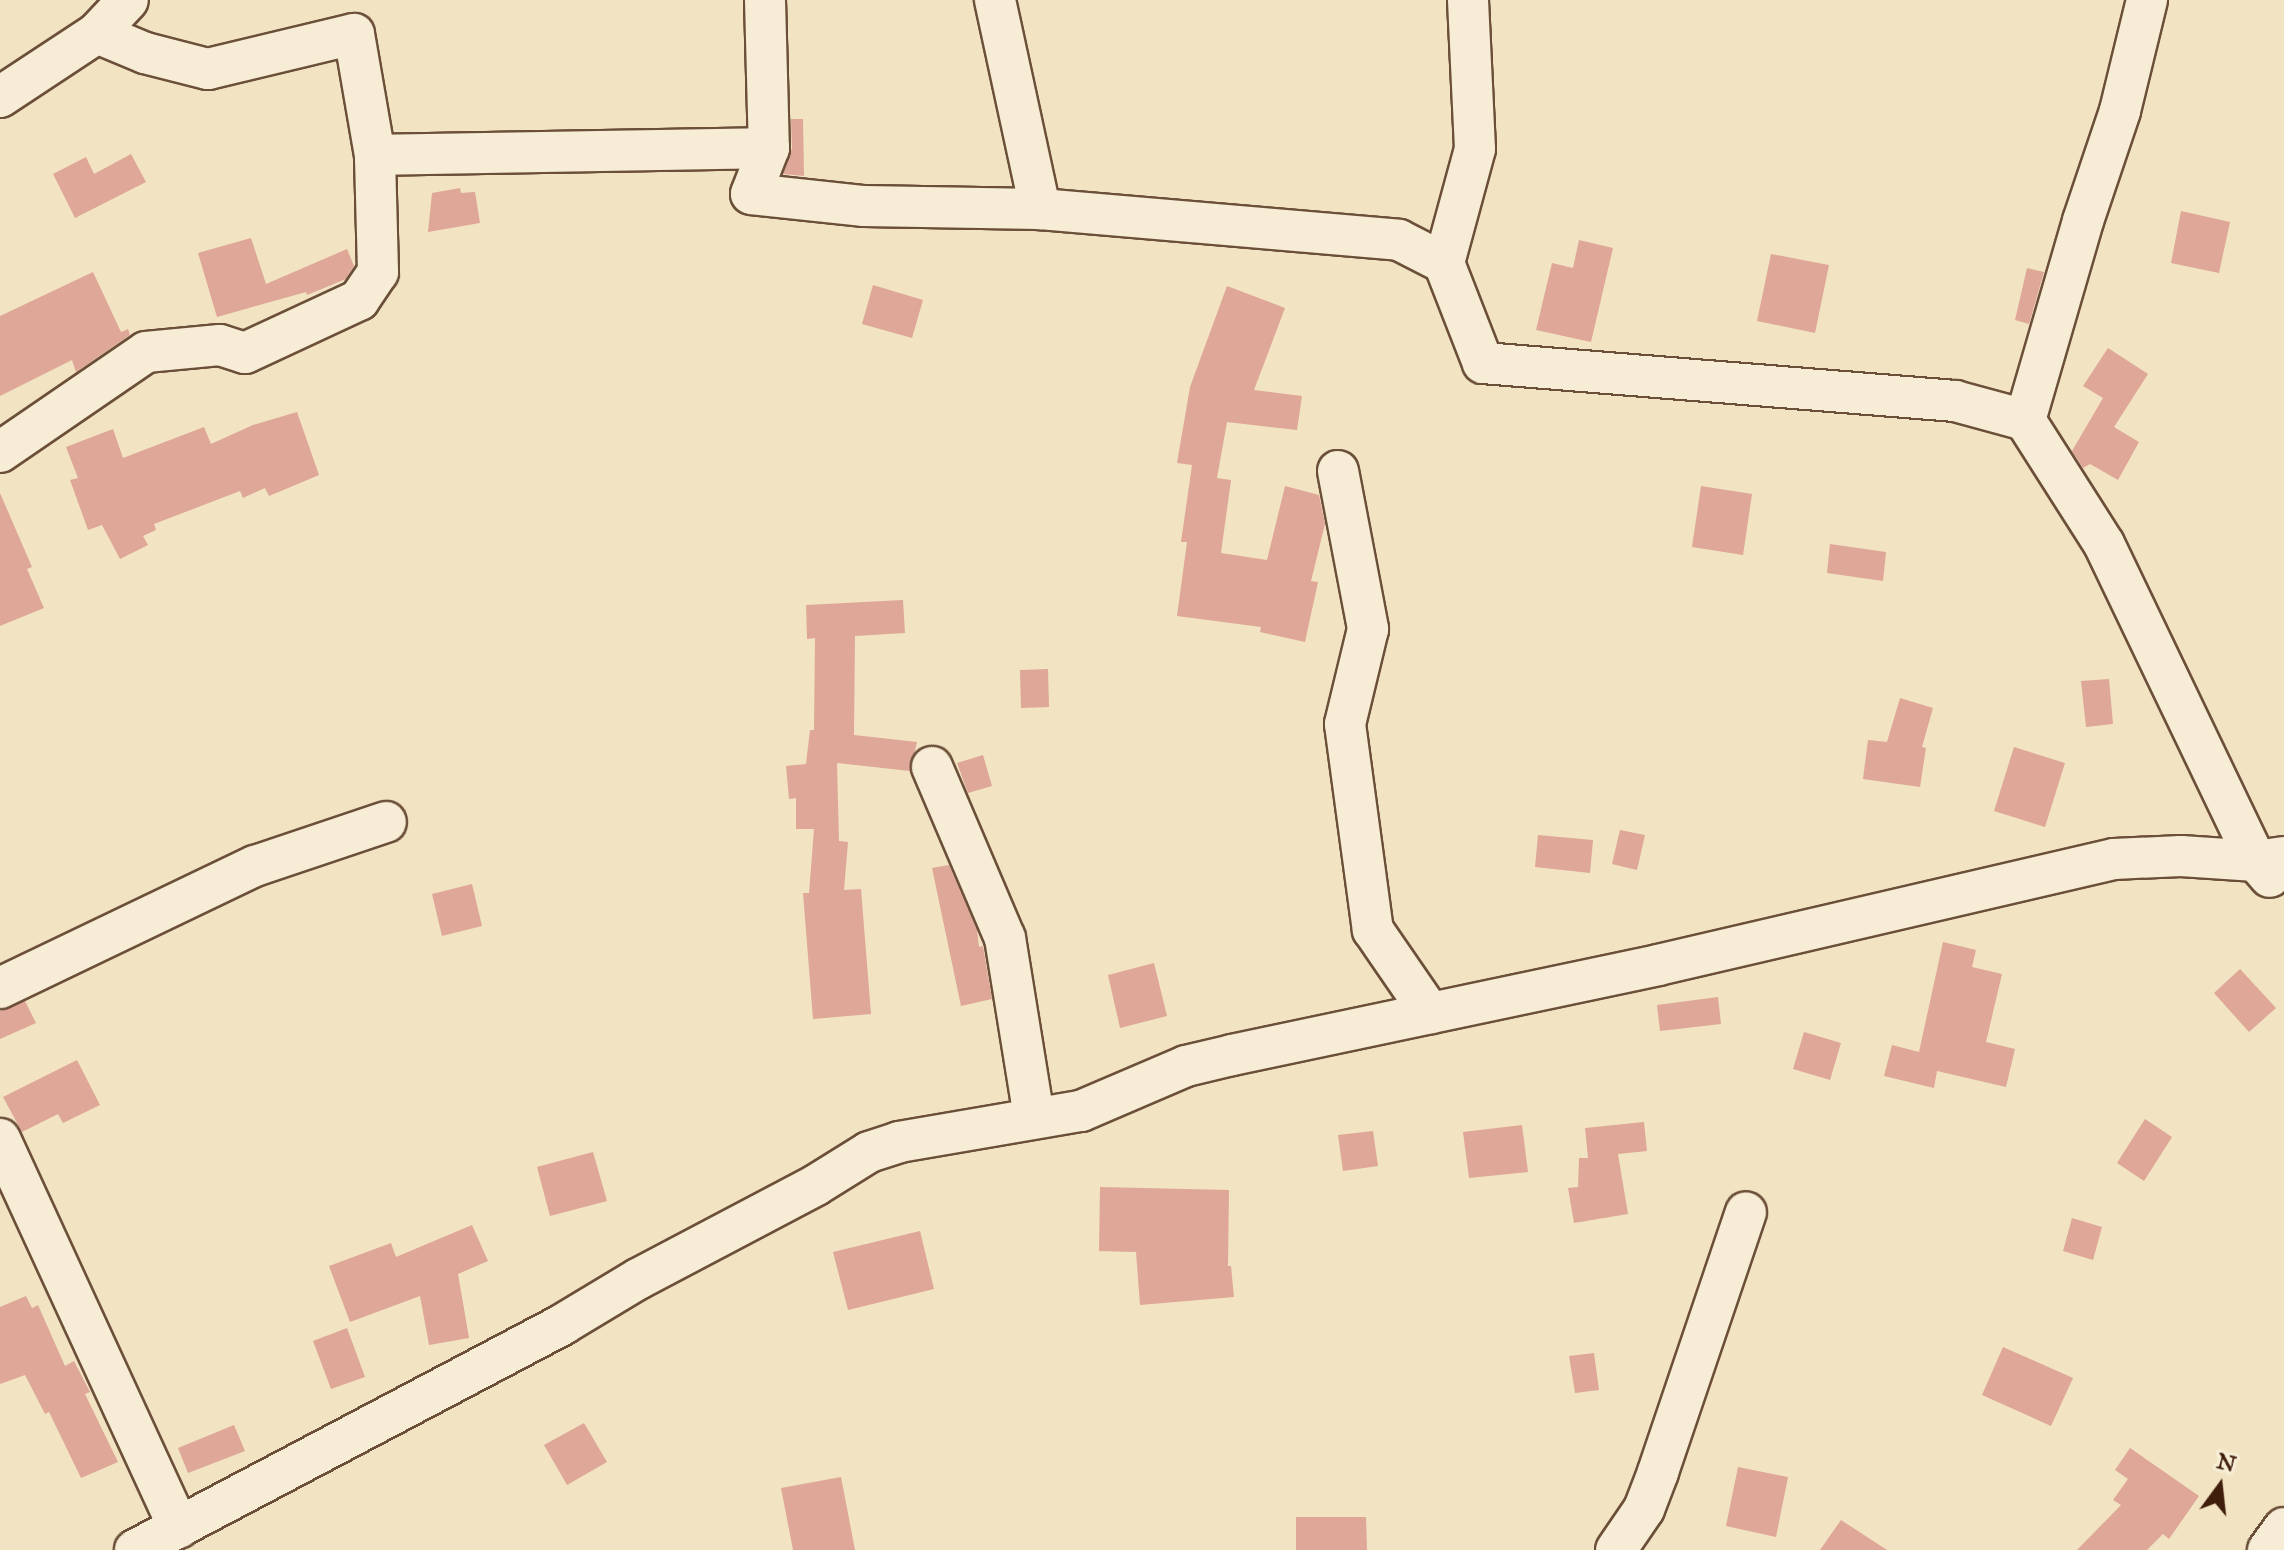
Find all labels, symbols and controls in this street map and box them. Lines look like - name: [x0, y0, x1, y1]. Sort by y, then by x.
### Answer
- north arrow: [2180, 1446, 2260, 1526]
- text: N: [2214, 1447, 2239, 1478]

